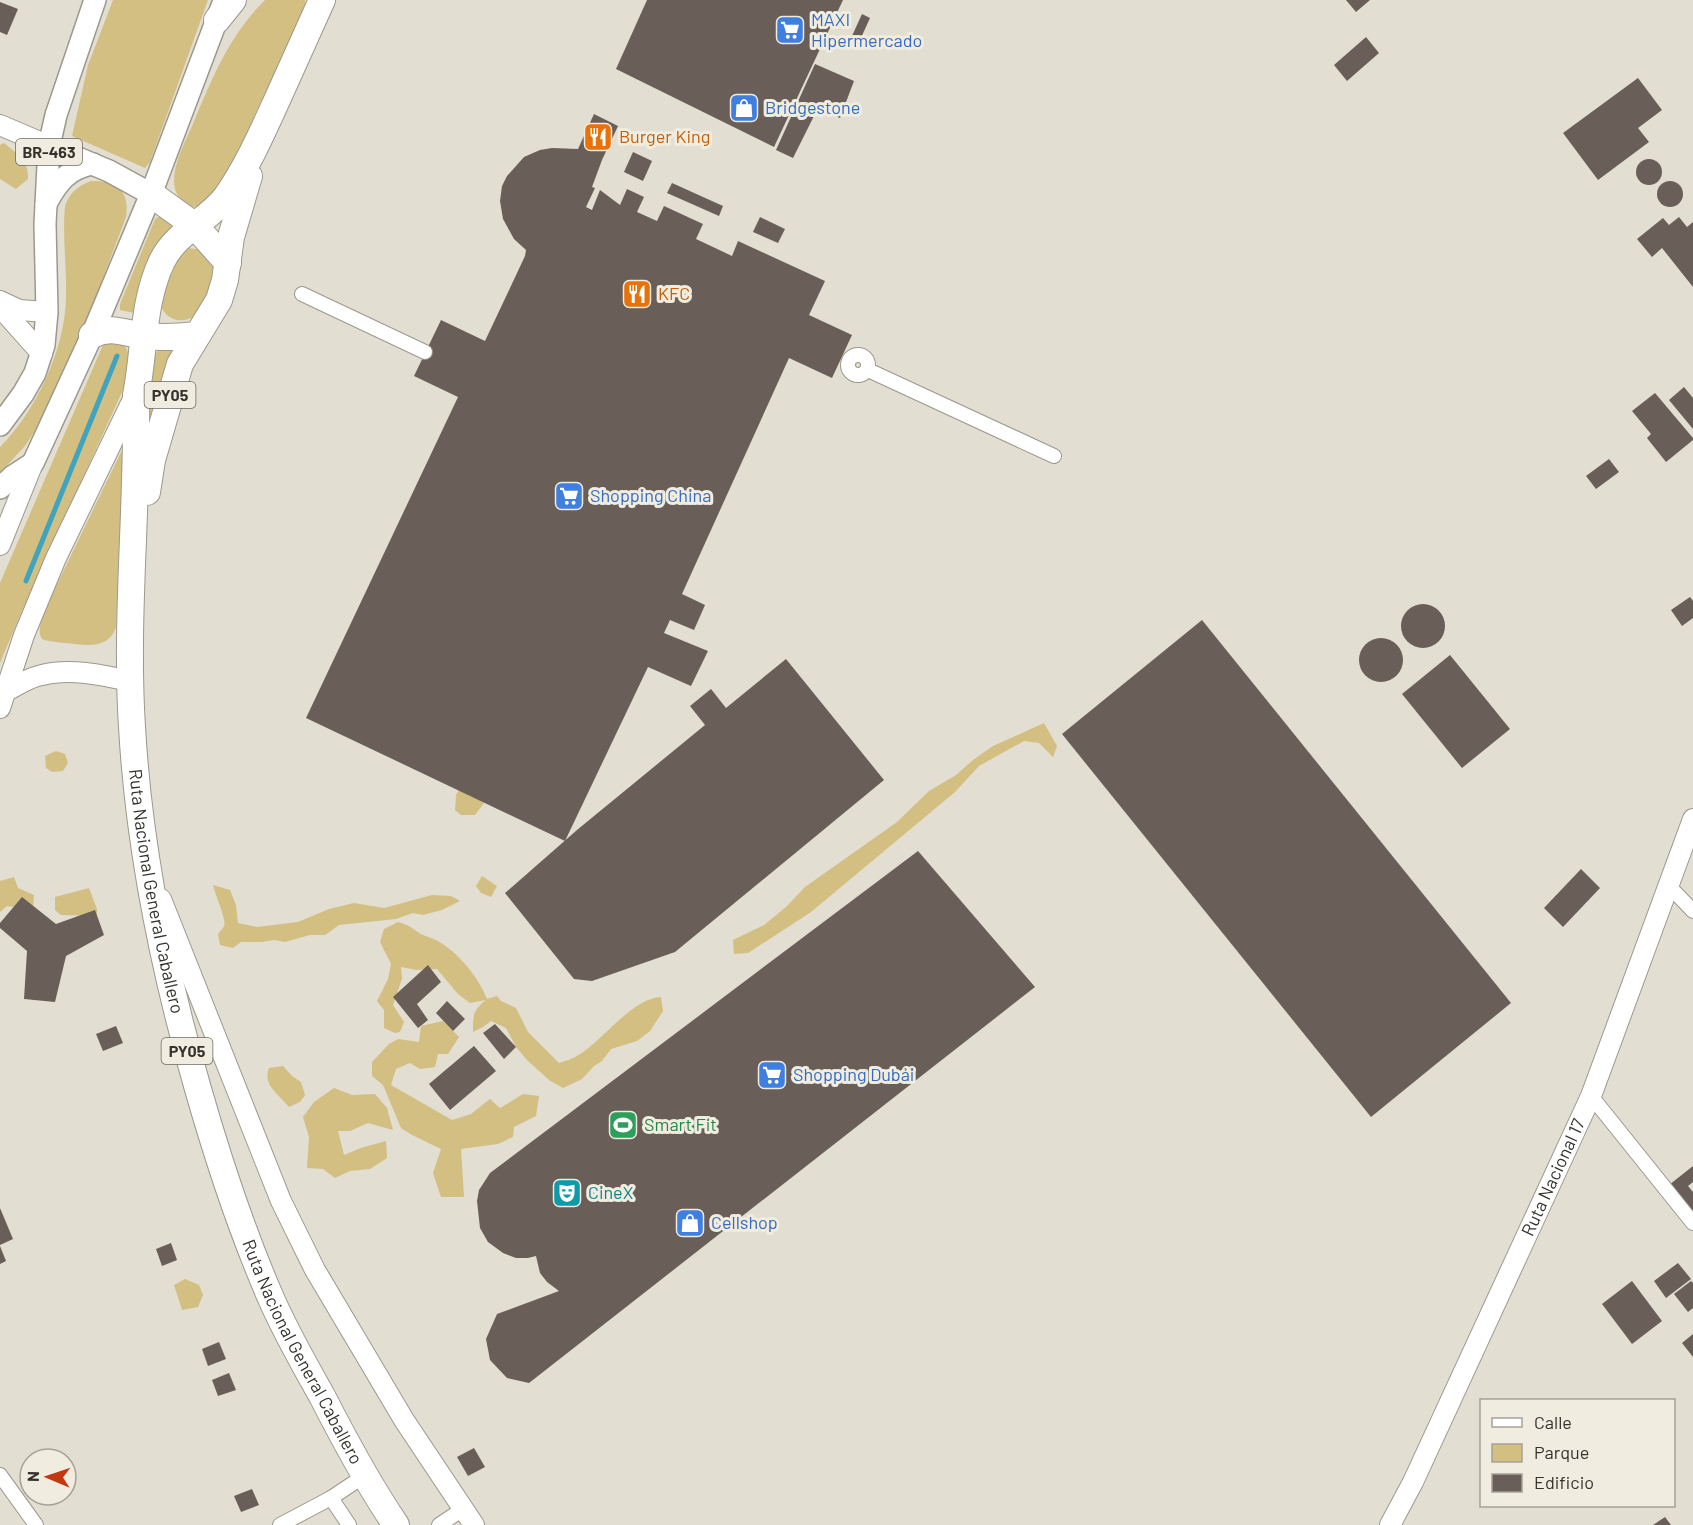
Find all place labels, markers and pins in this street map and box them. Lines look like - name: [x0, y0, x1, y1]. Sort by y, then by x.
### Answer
- place label: MAXI Hipermercado: [811, 8, 922, 51]
- supermarket icon: MAXI Hipermercado: [774, 14, 806, 46]
- shop icon: Bridgestone: [728, 92, 760, 124]
- place label: Bridgestone: [765, 96, 860, 118]
- restaurant icon: Burger King: [582, 121, 614, 153]
- place label: Burger King: [619, 125, 710, 147]
- restaurant icon: KFC: [621, 278, 653, 310]
- place label: KFC: [658, 282, 690, 304]
- supermarket icon: Shopping China: [553, 480, 585, 512]
- place label: Shopping China: [590, 484, 711, 506]
- supermarket icon: Shopping Dubái: [756, 1059, 788, 1091]
- place label: Shopping Dubái: [793, 1063, 914, 1085]
- sports icon: Smart Fit: [607, 1109, 639, 1141]
- place label: Smart Fit: [644, 1113, 717, 1135]
- theatre icon: CineX: [551, 1177, 583, 1209]
- place label: CineX: [588, 1181, 633, 1203]
- shop icon: Cellshop: [674, 1207, 706, 1239]
- place label: Cellshop: [711, 1211, 778, 1233]

